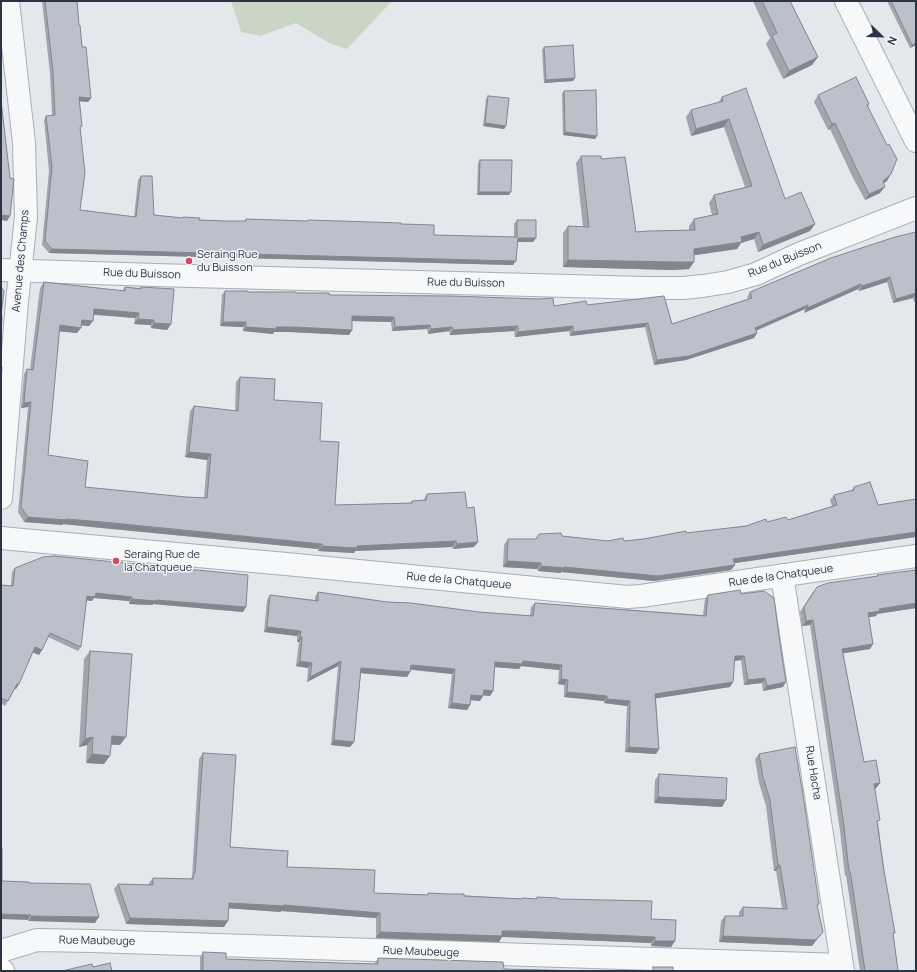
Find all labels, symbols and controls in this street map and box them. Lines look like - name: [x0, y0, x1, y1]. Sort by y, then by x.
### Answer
- north arrow: [861, 16, 901, 56]
- text: N: [884, 34, 901, 47]
- street label: Avenue des Champs: [10, 209, 32, 313]
- street label: Rue du Buisson: [746, 239, 824, 281]
- place label: Seraing Rue du Buisson: [197, 248, 258, 274]
- marker: Seraing Rue du Buisson: [184, 256, 194, 266]
- street label: Rue du Buisson: [103, 266, 181, 282]
- street label: Rue du Buisson: [427, 276, 505, 290]
- place label: Seraing Rue de la Chatqueue: [124, 548, 200, 574]
- marker: Seraing Rue de la Chatqueue: [111, 556, 121, 566]
- street label: Rue de la Chatqueue: [728, 562, 834, 590]
- street label: Rue de la Chatqueue: [406, 570, 512, 592]
- street label: Rue Hacha: [802, 745, 824, 801]
- street label: Rue Maubeuge: [59, 934, 135, 948]
- street label: Rue Maubeuge: [383, 944, 459, 960]

